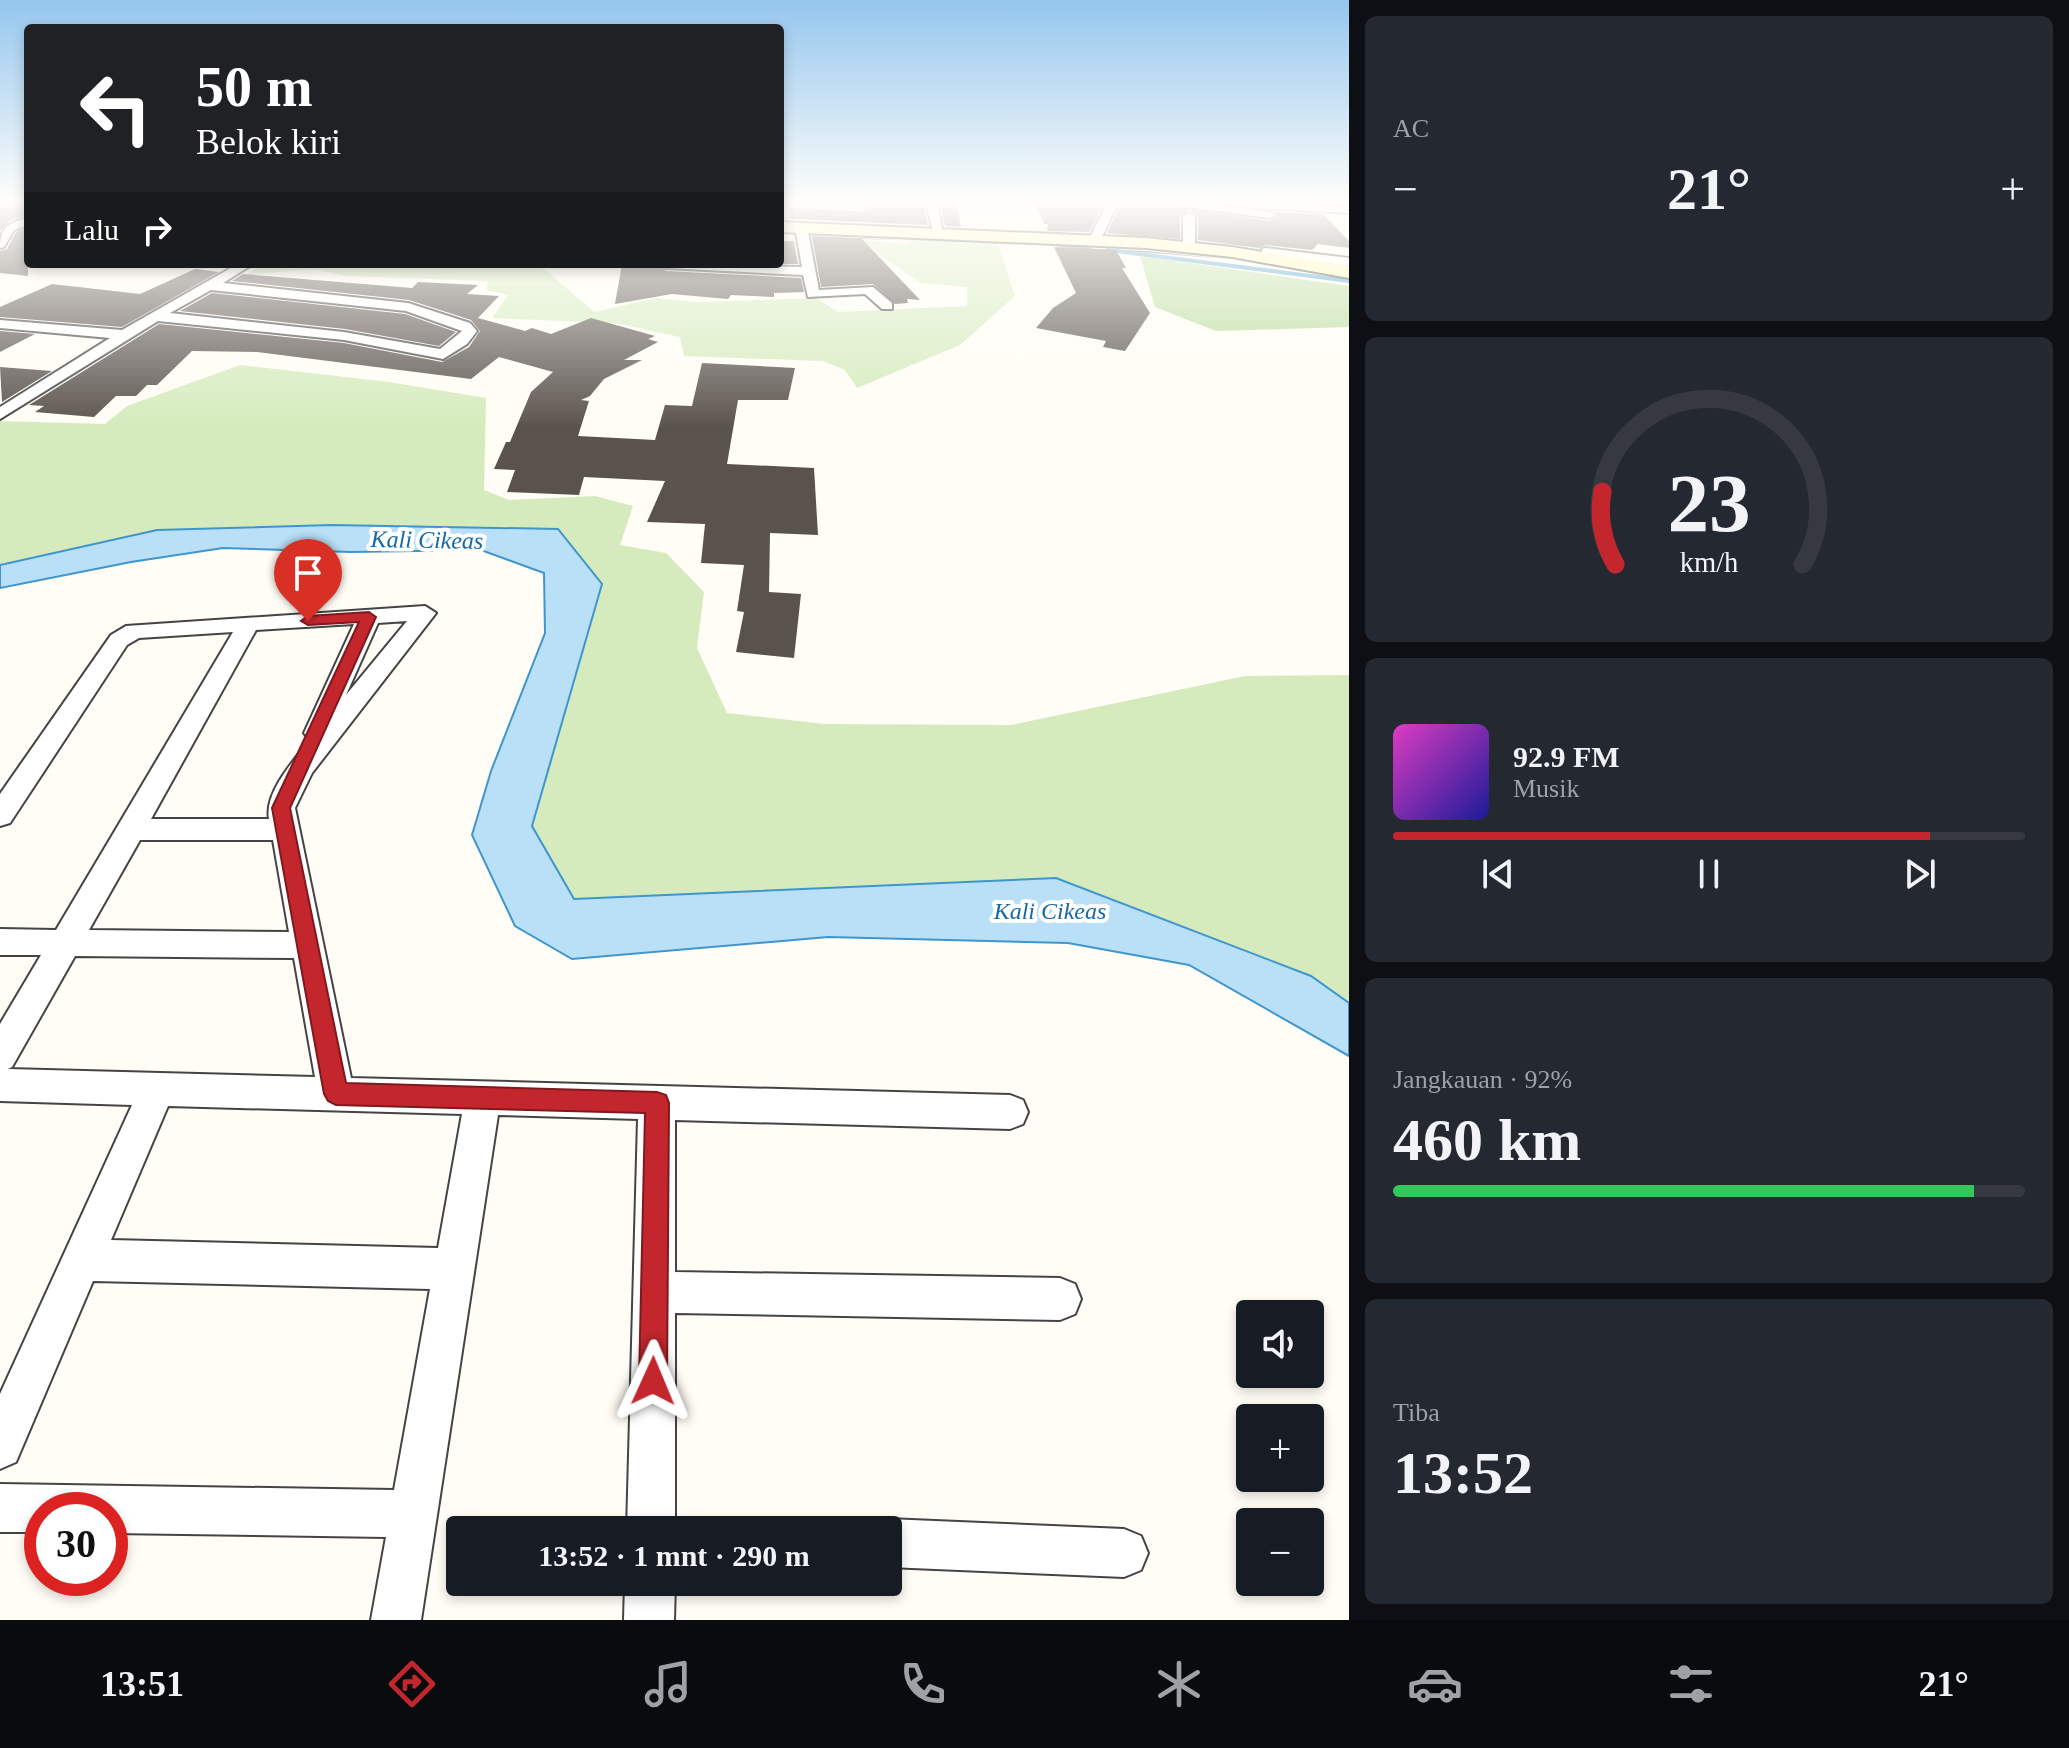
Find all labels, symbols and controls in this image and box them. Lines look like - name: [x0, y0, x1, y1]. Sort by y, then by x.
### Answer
- icon: left: [64, 56, 168, 160]
- text: 50 m: [196, 56, 313, 118]
- text: AC: [1393, 114, 1429, 143]
- text: Belok kiri: [196, 122, 341, 162]
- text: 21°: [1667, 156, 1751, 222]
- text: −: [1393, 165, 1418, 214]
- text: +: [2000, 165, 2025, 214]
- icon: right: [135, 208, 179, 252]
- text: Lalu: [64, 213, 119, 246]
- text: 23: [1667, 457, 1751, 549]
- water label: Kali Cikeas: [369, 526, 484, 554]
- pin: [274, 539, 342, 621]
- text: km/h: [1680, 547, 1738, 578]
- icon: arrive: [286, 551, 330, 595]
- text: 92.9 FM: [1513, 740, 1620, 773]
- text: Musik: [1513, 774, 1579, 803]
- icon: previous: [1476, 852, 1520, 896]
- icon: pause: [1687, 852, 1731, 896]
- icon: next: [1898, 852, 1942, 896]
- water label: Kali Cikeas: [993, 898, 1106, 924]
- text: Jangkauan · 92%: [1393, 1065, 1572, 1094]
- text: 460 km: [1393, 1107, 1581, 1173]
- map controls: [1236, 1300, 1324, 1596]
- button: sound: [1236, 1300, 1324, 1388]
- position arrow: [611, 1339, 695, 1423]
- text: Tiba: [1393, 1398, 1440, 1427]
- button: +: [1236, 1404, 1324, 1492]
- text: 13:52: [1393, 1440, 1533, 1506]
- speed limit sign: 30: [24, 1492, 128, 1596]
- button: −: [1236, 1508, 1324, 1596]
- text: 13:52 · 1 mnt · 290 m: [538, 1539, 810, 1572]
- icon: directions: [384, 1656, 440, 1712]
- icon: music: [640, 1656, 696, 1712]
- icon: phone: [895, 1656, 951, 1712]
- icon: climate: [1151, 1656, 1207, 1712]
- icon: car: [1407, 1656, 1463, 1712]
- icon: filters: [1663, 1656, 1719, 1712]
- text: 13:51: [100, 1664, 184, 1704]
- text: 21°: [1919, 1664, 1969, 1704]

